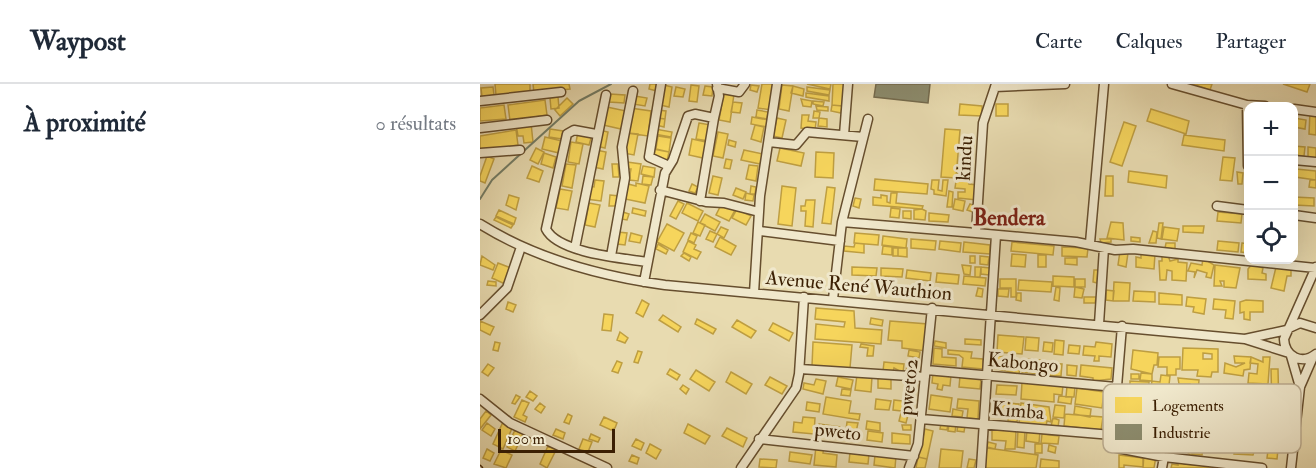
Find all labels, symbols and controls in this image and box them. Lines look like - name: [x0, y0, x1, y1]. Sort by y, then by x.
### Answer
- text: Waypost: [30, 24, 126, 59]
- text: Carte: [1035, 28, 1082, 55]
- text: Calques: [1115, 28, 1182, 55]
- text: Partager: [1215, 28, 1286, 55]
- map controls: [1244, 102, 1298, 264]
- button: +: [1244, 102, 1298, 156]
- text: À proximité: [24, 107, 146, 139]
- text: 0 résultats: [376, 111, 456, 136]
- street label: kindu: [951, 135, 978, 181]
- button: −: [1244, 156, 1298, 210]
- district label: Bendera: [973, 204, 1046, 232]
- button: locate: [1244, 210, 1298, 264]
- street label: Avenue René Wauthion: [764, 265, 953, 306]
- street label: Kabongo: [986, 347, 1060, 378]
- street label: pweto2: [893, 358, 925, 418]
- legend: [1103, 384, 1301, 453]
- street label: Kimba: [991, 396, 1046, 425]
- text: Logements: [1152, 396, 1224, 416]
- street label: pweto: [812, 417, 862, 447]
- text: Industrie: [1152, 423, 1211, 443]
- scale bar: [498, 426, 615, 454]
- text: 100 m: [507, 429, 545, 449]

